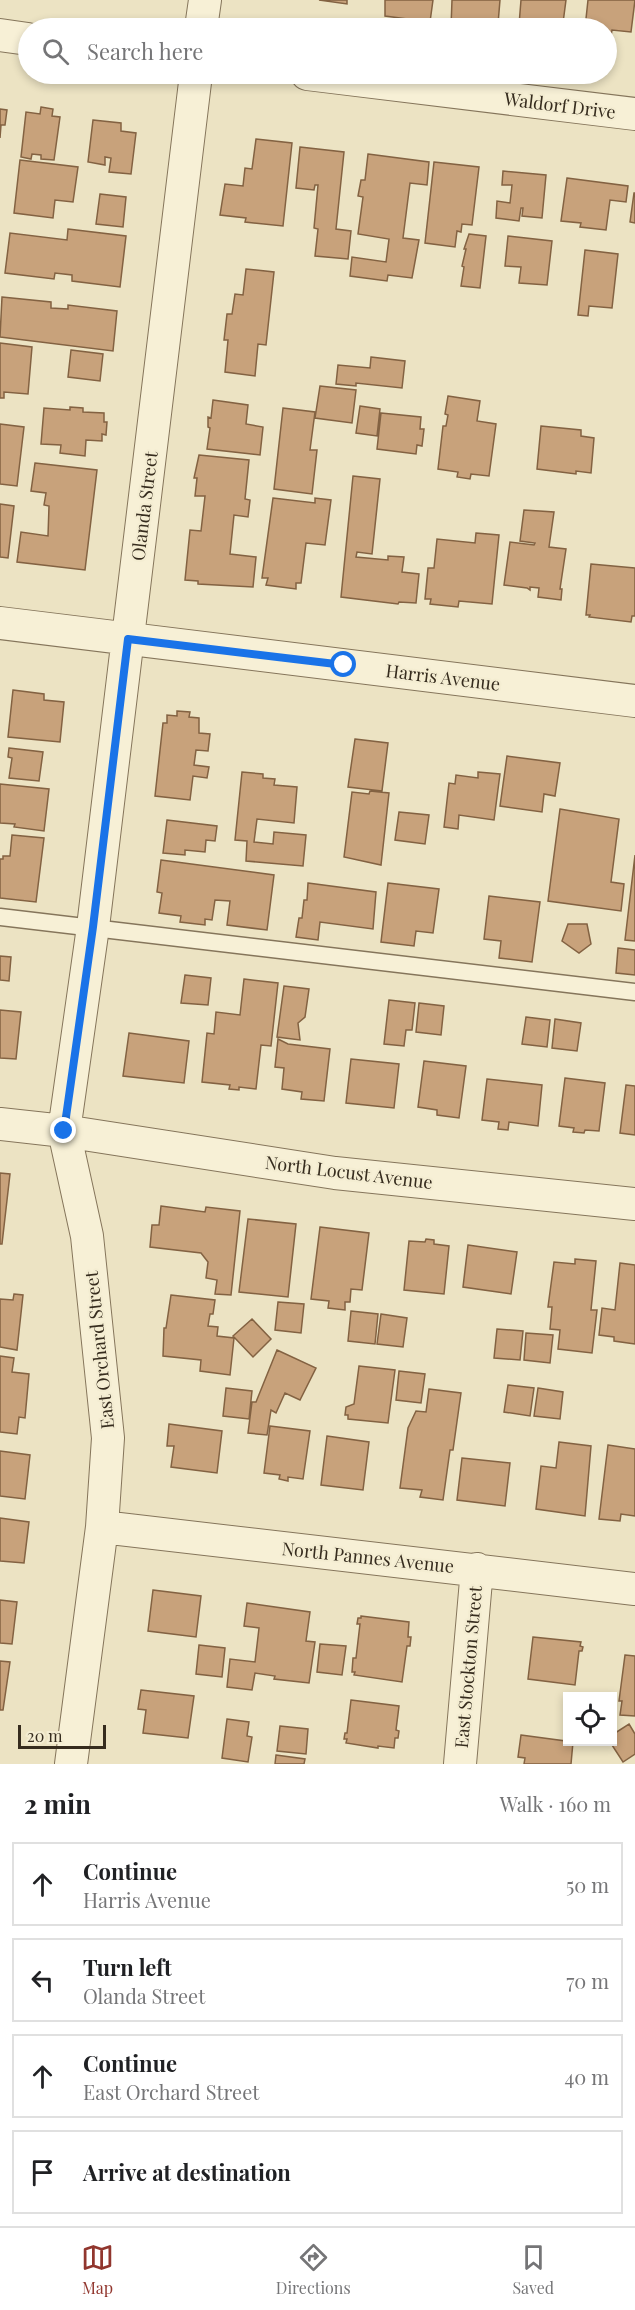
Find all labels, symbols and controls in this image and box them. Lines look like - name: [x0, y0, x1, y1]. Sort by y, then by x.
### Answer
- search box: [18, 18, 617, 84]
- icon: search: [39, 35, 72, 68]
- text: Search here: [87, 36, 203, 66]
- street label: Waldorf Drive: [502, 86, 617, 124]
- street label: Olanda Street: [125, 449, 163, 562]
- route start: [330, 651, 356, 677]
- street label: Harris Avenue: [384, 658, 502, 696]
- route end: [50, 1117, 76, 1143]
- street label: North Locust Avenue: [264, 1150, 434, 1194]
- street label: East Orchard Street: [79, 1269, 119, 1430]
- street label: North Pannes Avenue: [281, 1536, 455, 1578]
- street label: East Stockton Street: [449, 1584, 487, 1749]
- map controls: [563, 1692, 617, 1746]
- button: locate: [563, 1692, 617, 1746]
- scale bar: [18, 1722, 106, 1750]
- text: 20 m: [27, 1725, 62, 1746]
- text: 2 min: [24, 1786, 91, 1821]
- text: Walk · 160 m: [500, 1790, 611, 1817]
- text: Continue: [83, 1856, 177, 1886]
- icon: ahead: [26, 1868, 59, 1901]
- text: 50 m: [566, 1871, 609, 1898]
- text: Harris Avenue: [83, 1886, 211, 1913]
- text: Turn left: [83, 1952, 172, 1982]
- icon: left: [26, 1964, 59, 1997]
- text: 70 m: [566, 1967, 609, 1994]
- text: Olanda Street: [83, 1982, 205, 2009]
- text: Continue: [83, 2048, 177, 2078]
- icon: ahead: [26, 2060, 59, 2093]
- text: 40 m: [564, 2063, 609, 2090]
- text: East Orchard Street: [83, 2078, 259, 2105]
- icon: arrive: [26, 2156, 59, 2189]
- text: Arrive at destination: [83, 2157, 291, 2187]
- tab: Map: [81, 2241, 114, 2298]
- tab: Directions: [276, 2241, 351, 2298]
- tab: Saved: [512, 2241, 554, 2298]

